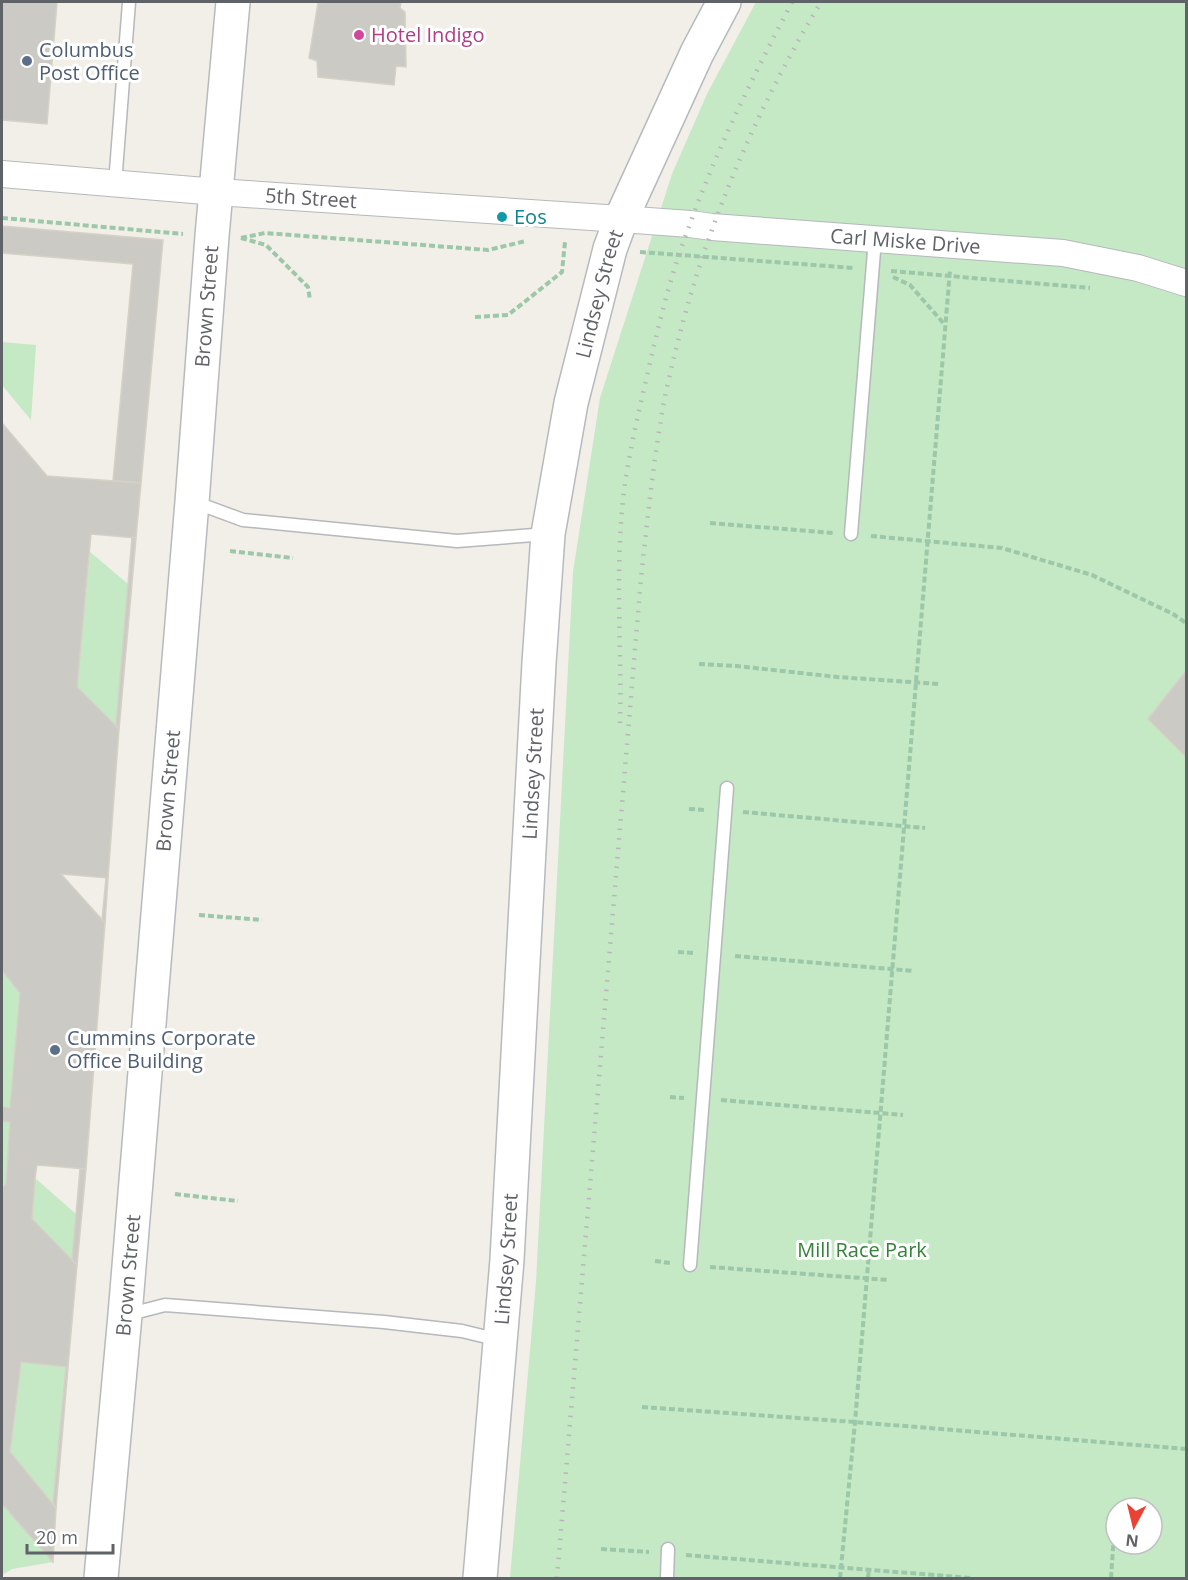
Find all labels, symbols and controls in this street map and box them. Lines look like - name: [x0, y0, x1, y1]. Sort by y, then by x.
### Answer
- place label: Hotel Indigo: [371, 21, 484, 48]
- marker: Hotel Indigo: [352, 28, 366, 42]
- place label: Columbus Post Office: [39, 36, 140, 86]
- marker: Columbus Post Office: [20, 54, 34, 68]
- street label: 5th Street: [264, 181, 358, 214]
- place label: Eos: [514, 203, 547, 230]
- marker: Eos: [495, 210, 509, 224]
- street label: Carl Miske Drive: [829, 222, 982, 260]
- street label: Lindsey Street: [569, 226, 629, 361]
- street label: Brown Street: [188, 245, 224, 368]
- street label: Lindsey Street: [516, 707, 550, 840]
- street label: Brown Street: [149, 729, 186, 853]
- place label: Cummins Corporate Office Building: [67, 1024, 256, 1074]
- marker: Cummins Corporate Office Building: [48, 1043, 62, 1057]
- street label: Lindsey Street: [488, 1193, 524, 1326]
- street label: Brown Street: [109, 1213, 146, 1337]
- park label: Mill Race Park: [797, 1236, 927, 1263]
- north arrow: [1104, 1496, 1164, 1556]
- scale bar: [27, 1517, 112, 1555]
- text: 20 m: [36, 1525, 78, 1549]
- text: N: [1124, 1529, 1140, 1553]

